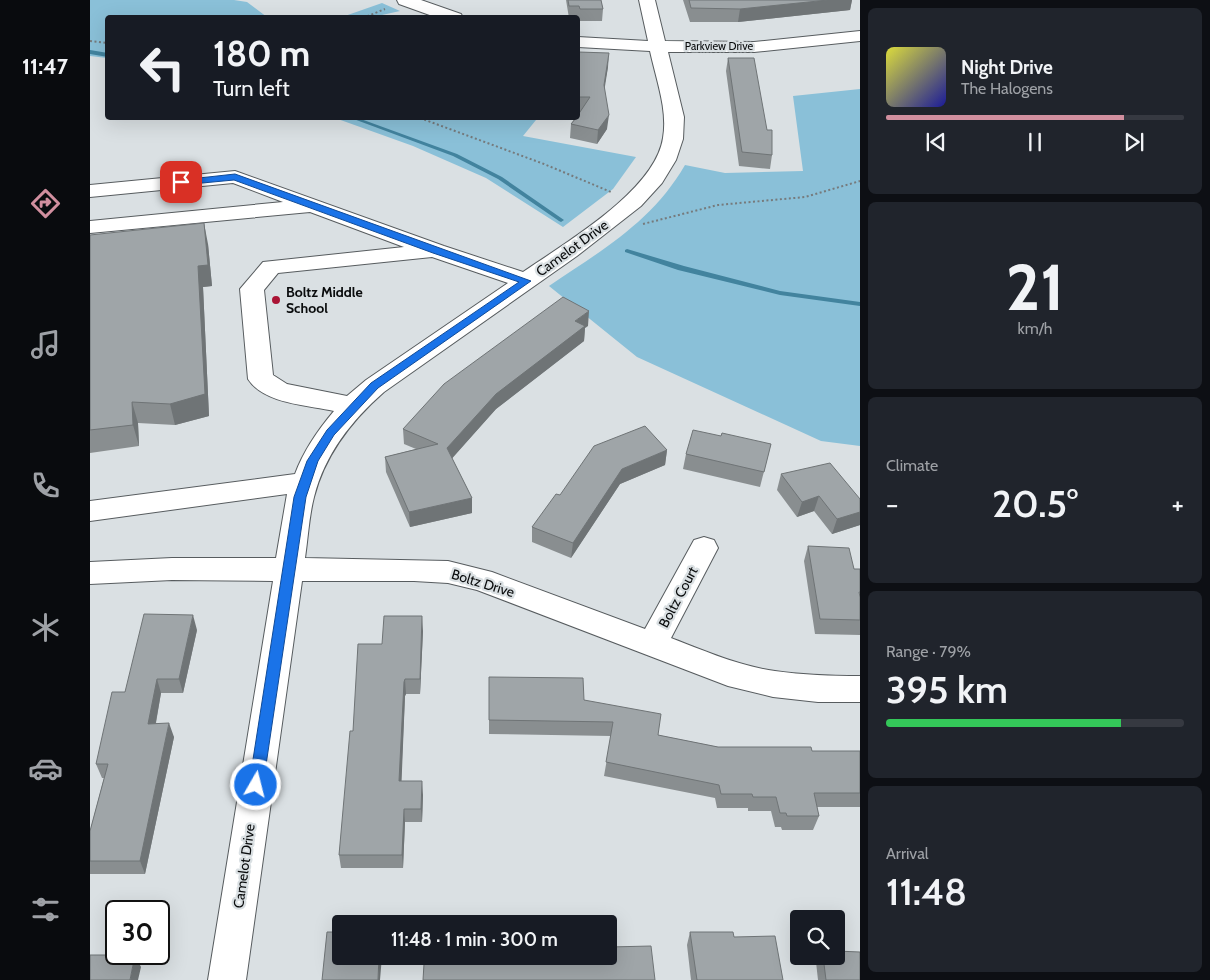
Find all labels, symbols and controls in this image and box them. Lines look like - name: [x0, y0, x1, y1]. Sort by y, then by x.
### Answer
- text: 180 m: [213, 32, 310, 75]
- icon: left: [130, 35, 195, 100]
- street label: Parkview Drive: [685, 39, 754, 53]
- text: 11:47: [22, 53, 68, 80]
- text: Night Drive: [961, 56, 1053, 79]
- text: Turn left: [213, 75, 290, 102]
- text: The Halogens: [961, 79, 1053, 98]
- icon: previous: [922, 128, 950, 156]
- icon: pause: [1021, 128, 1049, 156]
- icon: next: [1120, 128, 1148, 156]
- pin: [160, 161, 202, 203]
- icon: arrive: [167, 168, 195, 196]
- icon: directions: [28, 186, 63, 221]
- street label: Camelot Drive: [532, 216, 612, 280]
- text: 21: [1006, 247, 1064, 326]
- place label: Boltz Middle School: [286, 283, 363, 317]
- marker: Boltz Middle School: [270, 294, 282, 306]
- text: km/h: [1017, 319, 1053, 338]
- icon: music: [28, 327, 63, 362]
- text: Climate: [886, 456, 938, 475]
- icon: phone: [28, 468, 63, 503]
- text: 20.5°: [992, 480, 1078, 527]
- text: −: [886, 487, 898, 521]
- text: +: [1172, 487, 1184, 521]
- street label: Boltz Court: [654, 563, 702, 631]
- street label: Boltz Drive: [449, 565, 517, 601]
- icon: climate: [28, 610, 63, 645]
- text: Range · 79%: [886, 642, 971, 661]
- text: 395 km: [886, 666, 1008, 713]
- icon: car: [28, 751, 63, 786]
- position arrow: [229, 758, 281, 810]
- street label: Camelot Drive: [229, 823, 259, 909]
- text: Arrival: [886, 844, 929, 863]
- text: 11:48: [886, 868, 967, 915]
- icon: filters: [28, 892, 63, 927]
- speed limit sign: 30: [105, 900, 170, 965]
- map controls: [790, 910, 845, 965]
- button: search: [790, 910, 845, 965]
- text: 11:48 · 1 min · 300 m: [391, 928, 558, 951]

